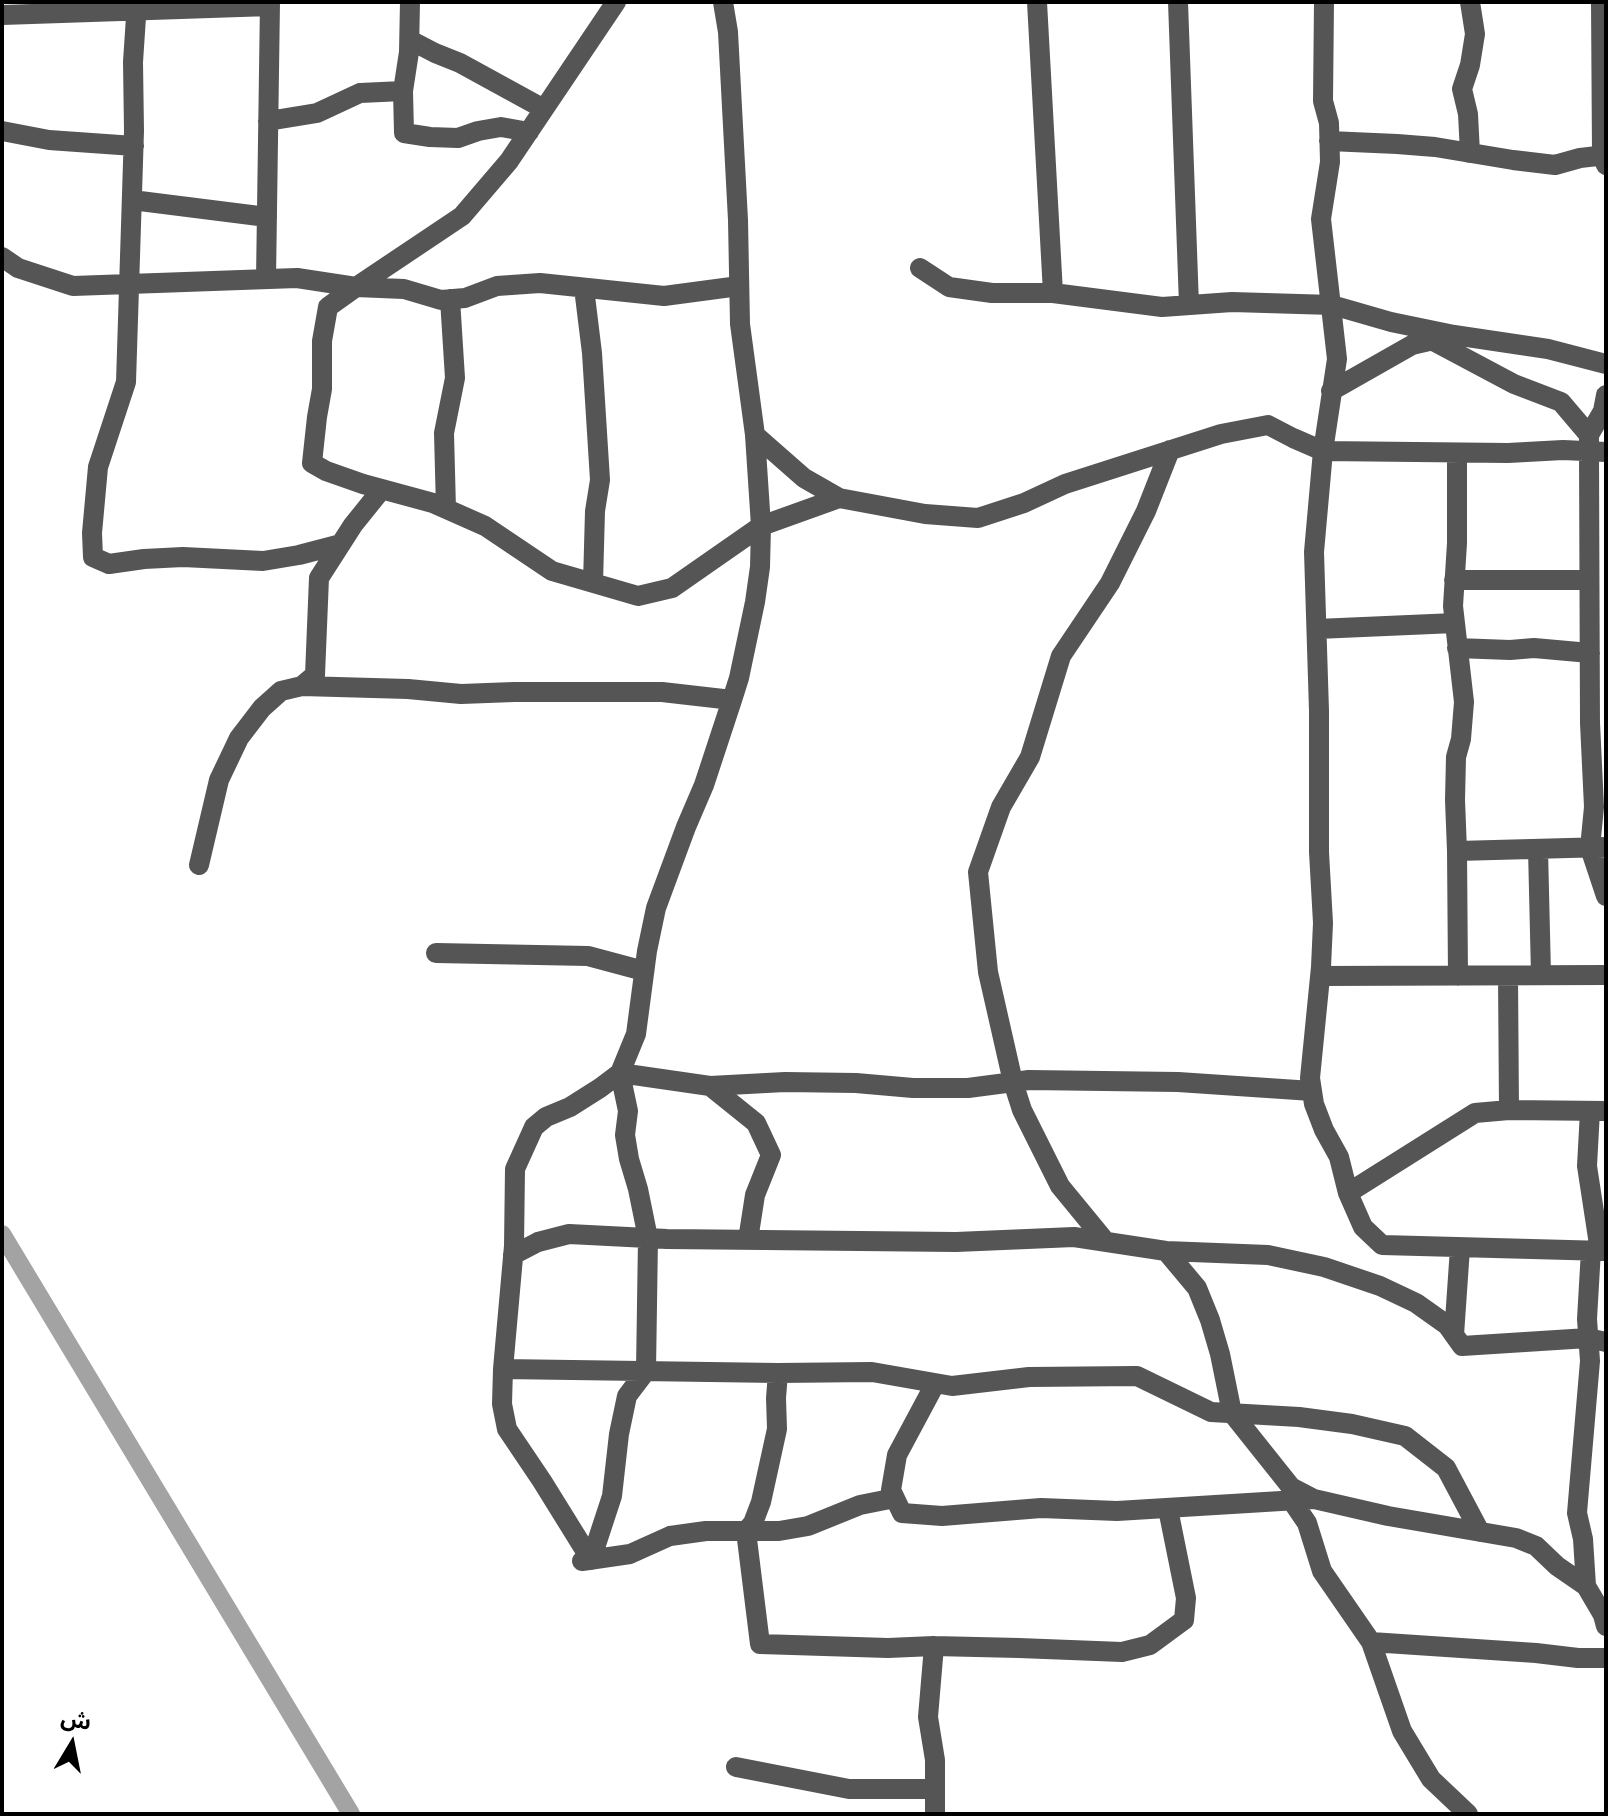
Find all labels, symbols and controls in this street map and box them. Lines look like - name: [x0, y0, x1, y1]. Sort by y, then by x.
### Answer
- text: ش: [59, 1702, 94, 1739]
- north arrow: [32, 1704, 112, 1784]

